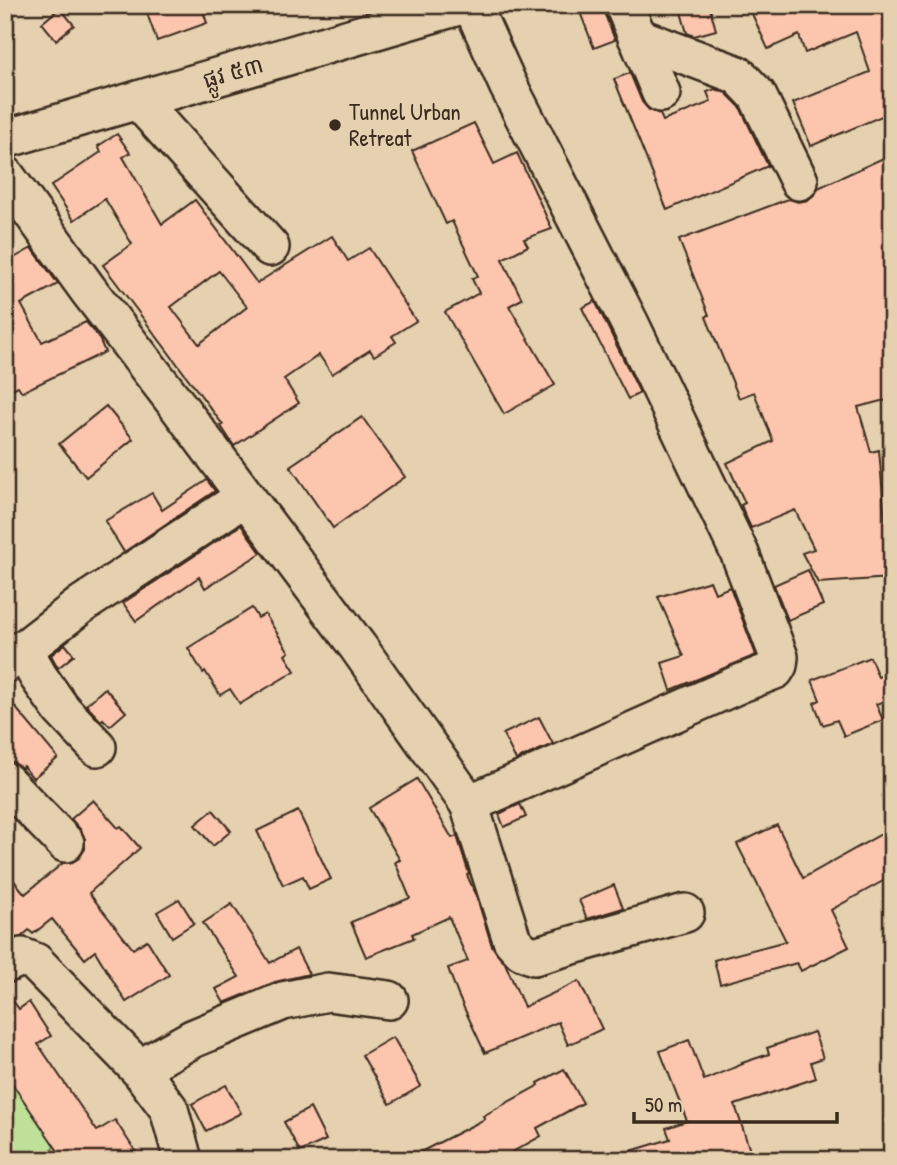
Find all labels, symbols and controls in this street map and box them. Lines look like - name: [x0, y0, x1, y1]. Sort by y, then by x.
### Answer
- street label: ផ្លូវ ៥៣: [199, 48, 269, 101]
- place label: Tunnel Urban Retreat: [349, 96, 461, 153]
- marker: Tunnel Urban Retreat: [327, 117, 343, 133]
- scale bar: [634, 1081, 838, 1125]
- text: 50 m: [645, 1090, 682, 1119]

